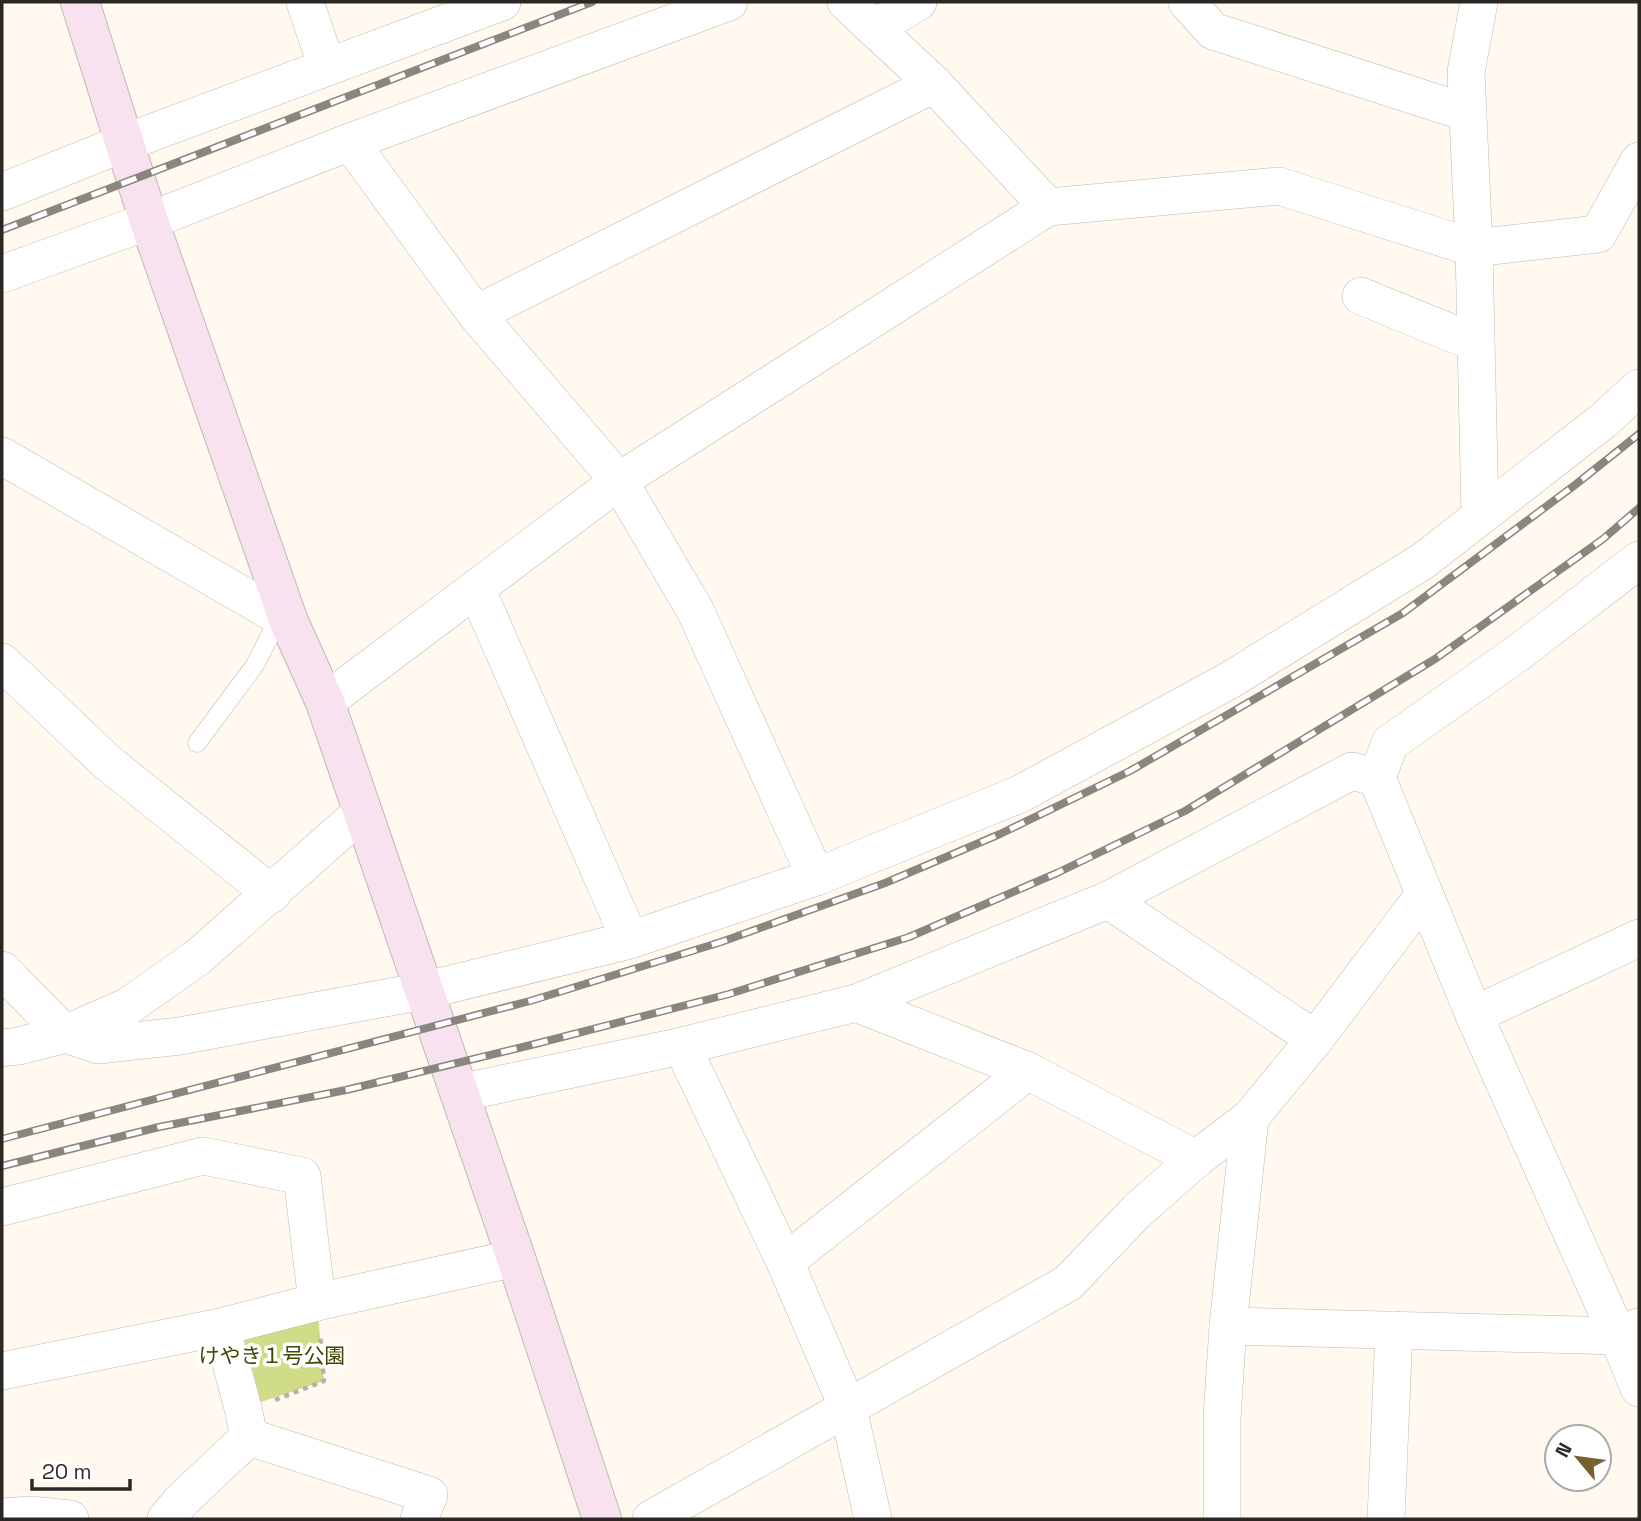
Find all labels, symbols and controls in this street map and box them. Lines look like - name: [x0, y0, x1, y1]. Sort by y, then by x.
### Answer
- park label: けやき１号公園: [199, 1342, 346, 1369]
- north arrow: [1543, 1423, 1613, 1493]
- text: N: [1550, 1438, 1578, 1462]
- scale bar: [32, 1448, 130, 1492]
- text: 20 m: [42, 1458, 92, 1485]

